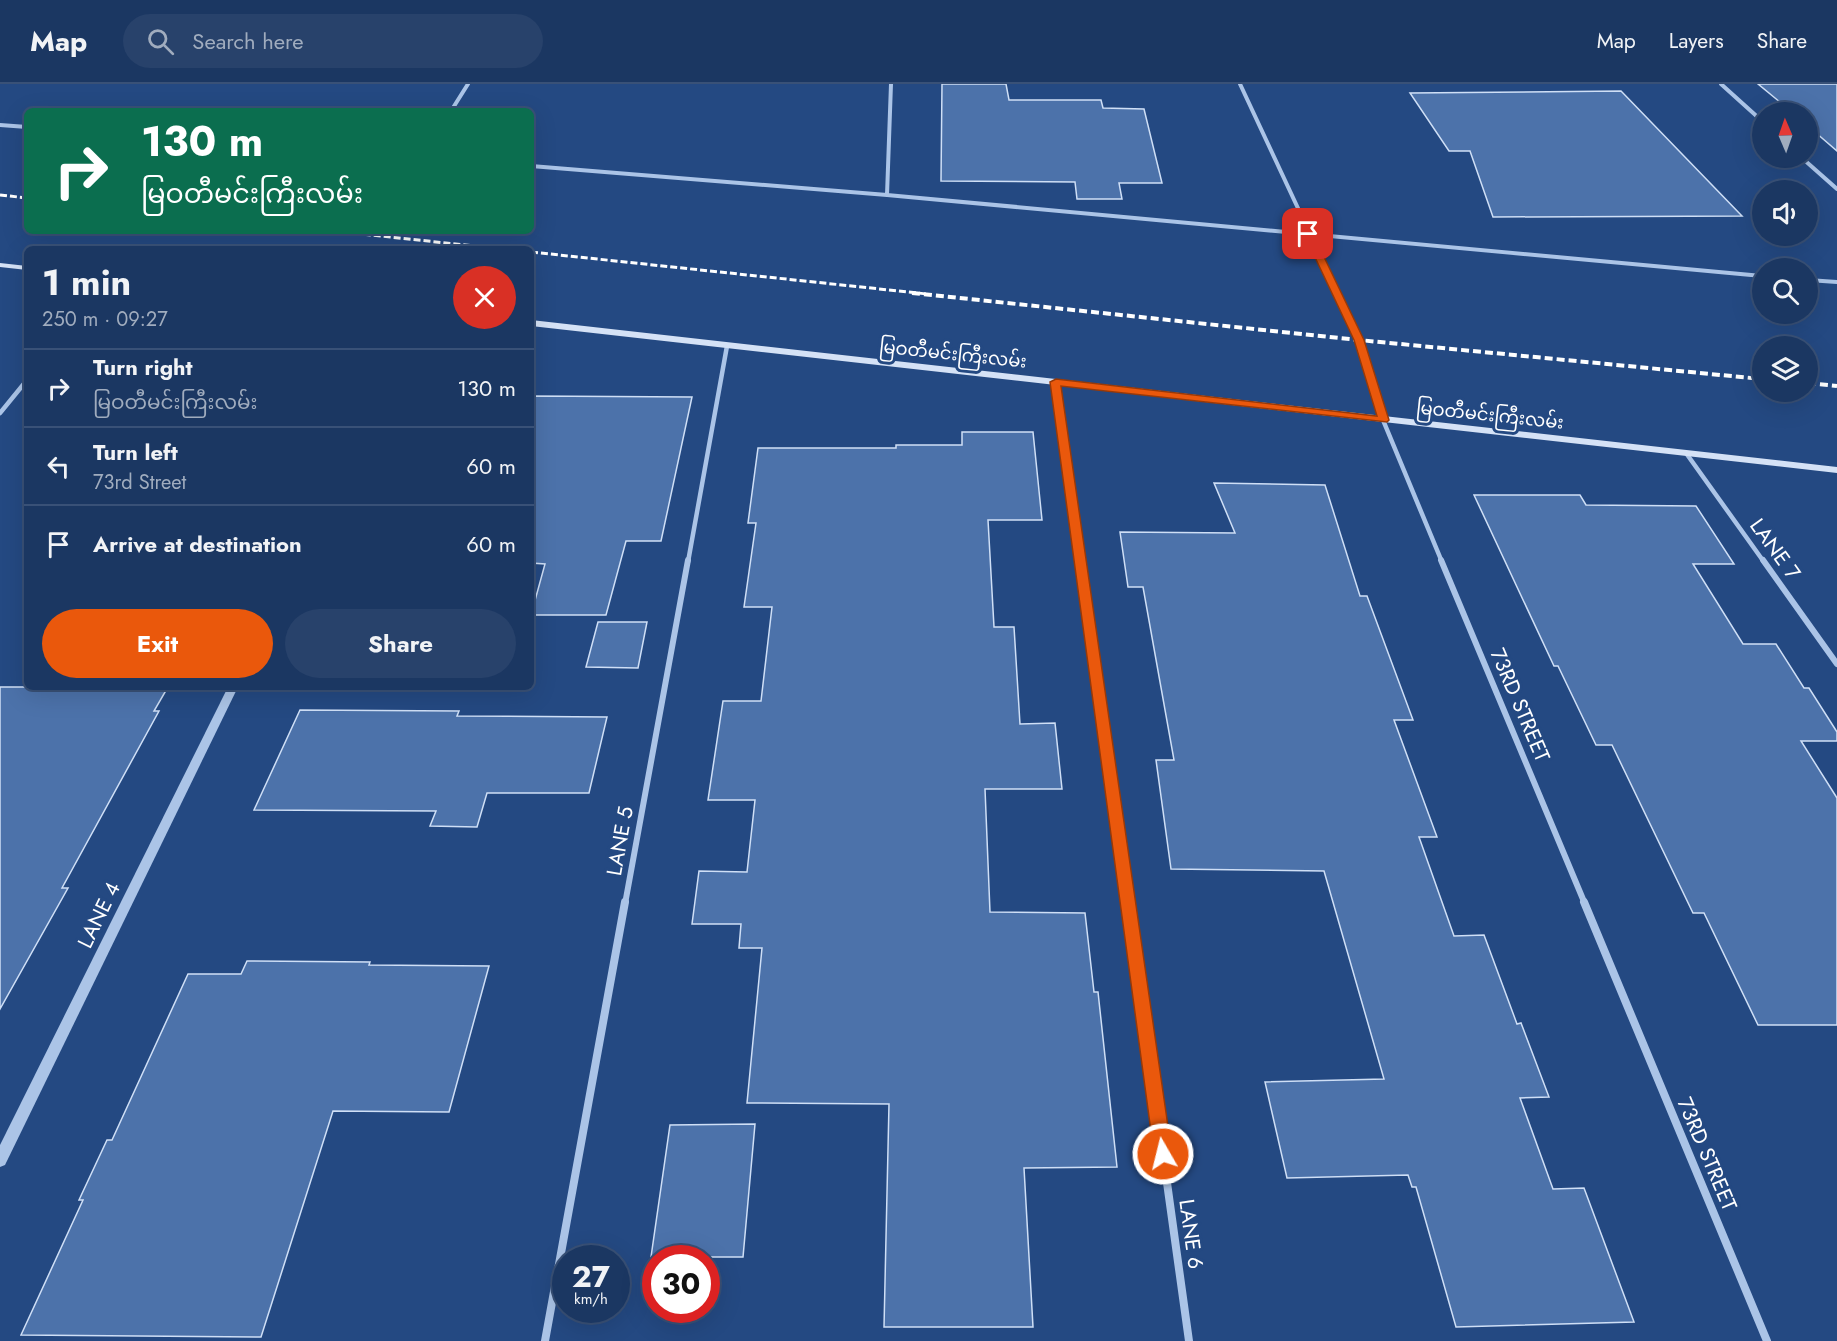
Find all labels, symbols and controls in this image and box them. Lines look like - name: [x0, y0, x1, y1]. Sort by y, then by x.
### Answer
- search box: [123, 14, 543, 68]
- text: Map: [30, 21, 87, 62]
- icon: search: [144, 25, 177, 58]
- text: Search here: [192, 25, 304, 57]
- text: Map: [1597, 26, 1636, 56]
- text: Layers: [1669, 26, 1724, 56]
- text: Share: [1757, 26, 1807, 56]
- north arrow: [1752, 102, 1818, 168]
- map controls: [1752, 102, 1818, 402]
- text: 130 m: [141, 111, 263, 172]
- icon: right: [42, 132, 120, 210]
- text: မြဝတီမင်းကြီးလမ်း: [141, 174, 363, 213]
- button: sound: [1752, 180, 1818, 246]
- pin: [1282, 208, 1333, 259]
- icon: arrive: [1291, 217, 1324, 250]
- text: 1 min: [42, 256, 131, 308]
- button: search: [1752, 258, 1818, 324]
- button: close: [453, 266, 516, 329]
- text: 250 m · 09:27: [42, 305, 168, 334]
- street label: မြဝတီမင်းကြီးလမ်း: [878, 332, 1028, 377]
- button: layers: [1752, 336, 1818, 402]
- text: Turn right: [93, 351, 193, 383]
- icon: right: [42, 372, 75, 405]
- text: 130 m: [457, 372, 516, 404]
- text: မြဝတီမင်းကြီးလမ်း: [93, 388, 257, 417]
- street label: မြဝတီမင်းကြီးလမ်း: [1415, 393, 1565, 438]
- text: Turn left: [93, 436, 178, 468]
- icon: left: [42, 450, 75, 483]
- text: 60 m: [466, 450, 516, 482]
- text: 73rd Street: [93, 468, 186, 497]
- street label: LANE 7: [1743, 512, 1807, 586]
- icon: arrive: [42, 528, 75, 561]
- text: Arrive at destination: [93, 528, 302, 560]
- text: 60 m: [466, 528, 516, 560]
- button: Exit: [42, 609, 273, 678]
- button: Share: [285, 609, 516, 678]
- street label: 73RD STREET: [1483, 644, 1557, 767]
- street label: LANE 5: [599, 804, 641, 878]
- street label: LANE 4: [70, 877, 128, 953]
- street label: 73RD STREET: [1670, 1093, 1744, 1216]
- position arrow: [1131, 1122, 1195, 1186]
- street label: LANE 6: [1171, 1197, 1211, 1271]
- speed limit sign: 30: [642, 1245, 720, 1323]
- text: 27: [572, 1255, 610, 1298]
- text: km/h: [574, 1288, 608, 1310]

